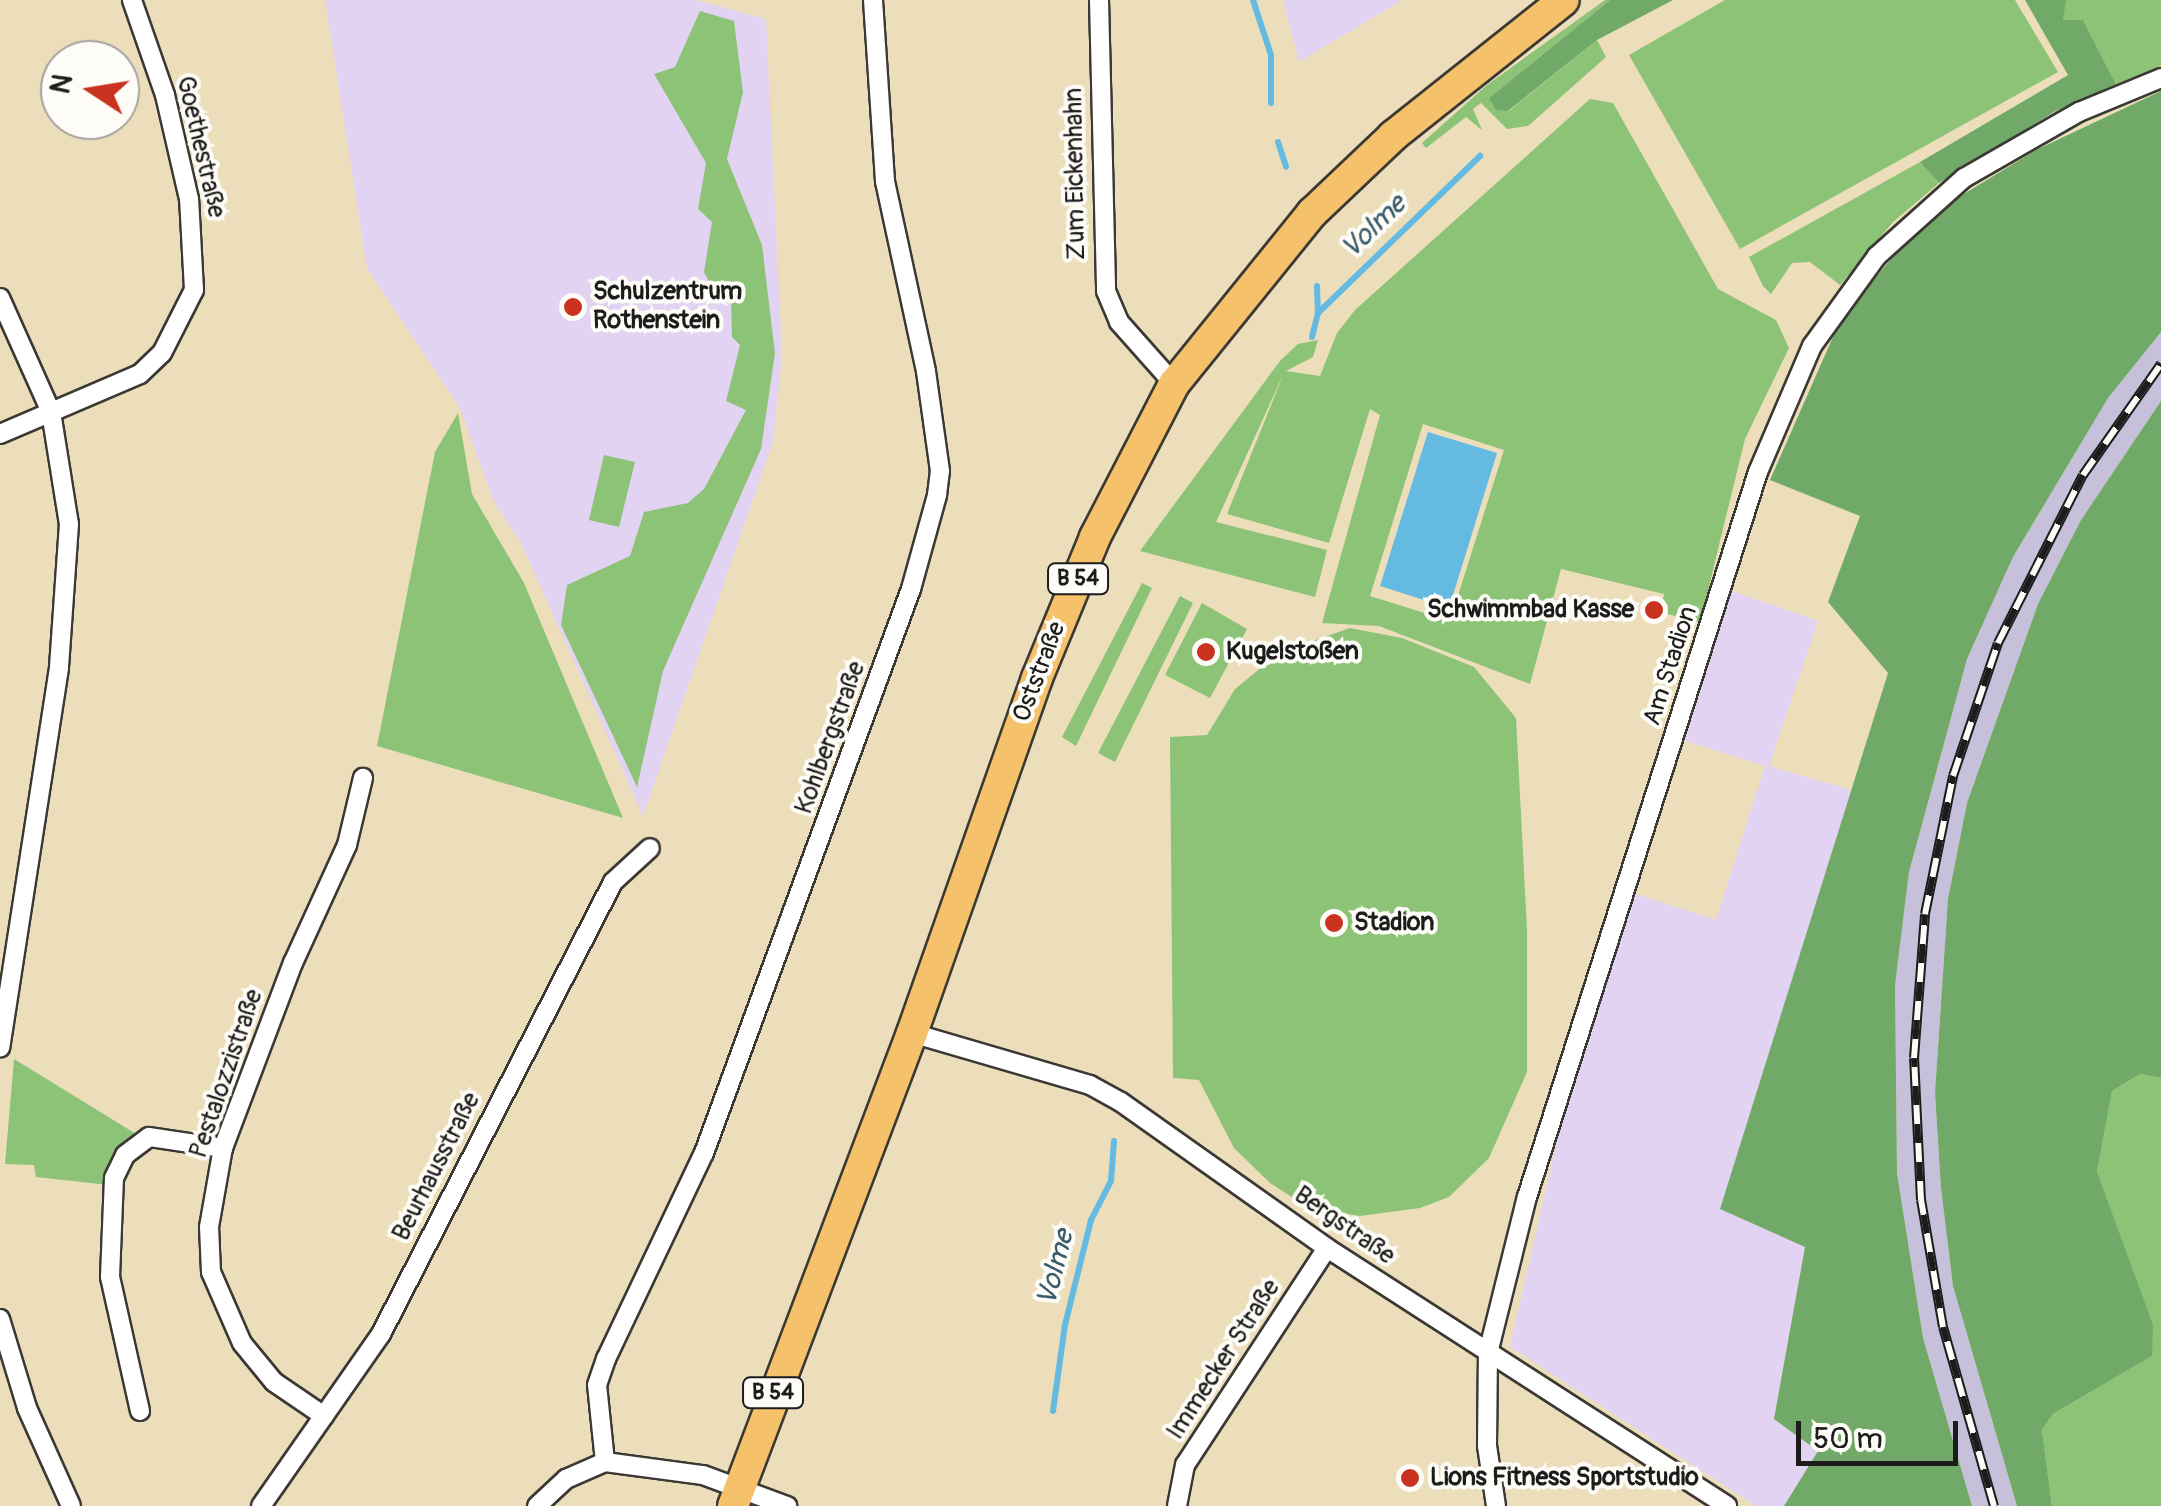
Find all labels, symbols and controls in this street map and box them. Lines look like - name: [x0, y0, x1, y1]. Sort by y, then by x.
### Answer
- north arrow: [40, 40, 140, 140]
- text: N: [43, 71, 81, 97]
- street label: Goethestraße: [169, 73, 231, 221]
- street label: Zum Eickenhahn: [1059, 88, 1093, 260]
- water label: Volme: [1335, 188, 1413, 266]
- place label: Schulzentrum Rothenstein: [593, 278, 742, 337]
- marker: Schulzentrum Rothenstein: [562, 296, 584, 318]
- road number: B 54: [1046, 562, 1110, 596]
- place label: Schwimmbad Kasse: [1427, 595, 1634, 625]
- marker: Schwimmbad Kasse: [1643, 599, 1665, 621]
- street label: Am Stadion: [1638, 603, 1704, 729]
- street label: Oststraße: [1007, 618, 1073, 726]
- place label: Kugelstoßen: [1226, 637, 1359, 667]
- marker: Kugelstoßen: [1195, 641, 1217, 663]
- street label: Kohlbergstraße: [790, 658, 872, 818]
- place label: Stadion: [1354, 908, 1434, 938]
- marker: Stadion: [1323, 912, 1345, 934]
- street label: Pestalozzistraße: [184, 986, 270, 1162]
- street label: Beurhausstraße: [387, 1088, 487, 1246]
- street label: Bergstraße: [1288, 1181, 1400, 1271]
- water label: Volme: [1030, 1227, 1082, 1309]
- street label: Immecker Straße: [1161, 1274, 1287, 1446]
- road number: B 54: [740, 1376, 806, 1410]
- scale bar: [1801, 1401, 1964, 1463]
- text: 50 m: [1813, 1420, 1883, 1457]
- place label: Lions Fitness Sportstudio: [1430, 1463, 1699, 1493]
- marker: Lions Fitness Sportstudio: [1399, 1467, 1421, 1489]

